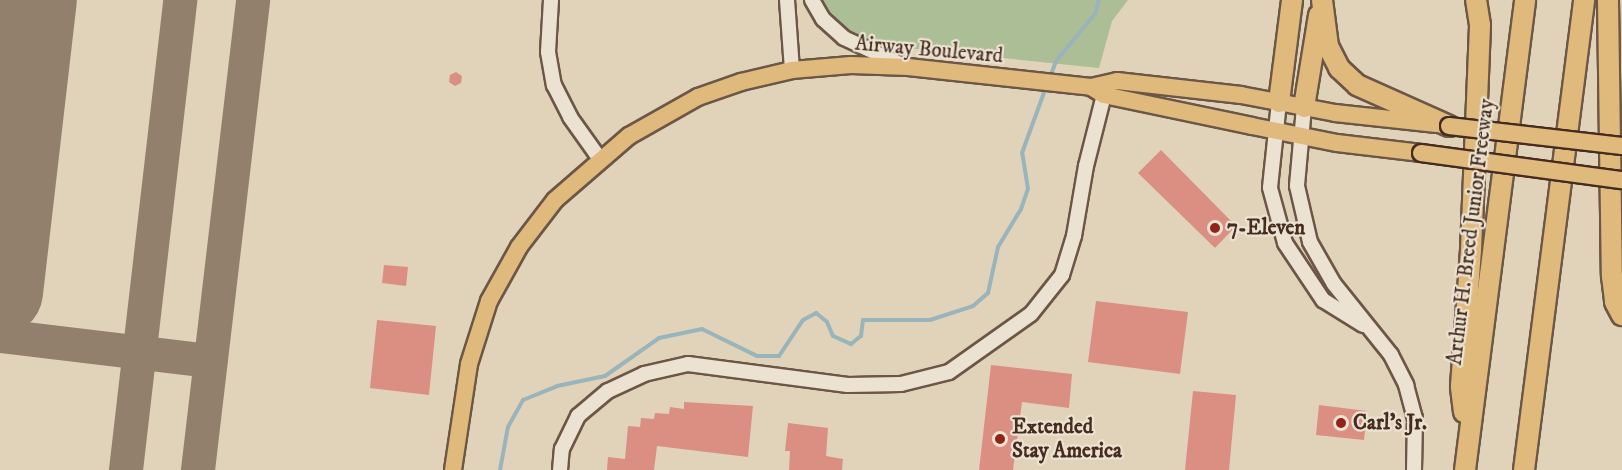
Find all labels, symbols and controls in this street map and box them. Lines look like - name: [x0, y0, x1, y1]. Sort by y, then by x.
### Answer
- street label: Airway Boulevard: [854, 31, 1004, 69]
- street label: Arthur H. Breed Junior Freeway: [1442, 98, 1500, 366]
- place label: 7-Eleven: [1227, 215, 1305, 241]
- marker: 7-Eleven: [1208, 221, 1222, 235]
- place label: Carl's Jr.: [1353, 410, 1427, 436]
- place label: Extended Stay America: [1012, 414, 1122, 464]
- marker: Carl's Jr.: [1334, 416, 1348, 430]
- marker: Extended Stay America: [993, 432, 1007, 446]

